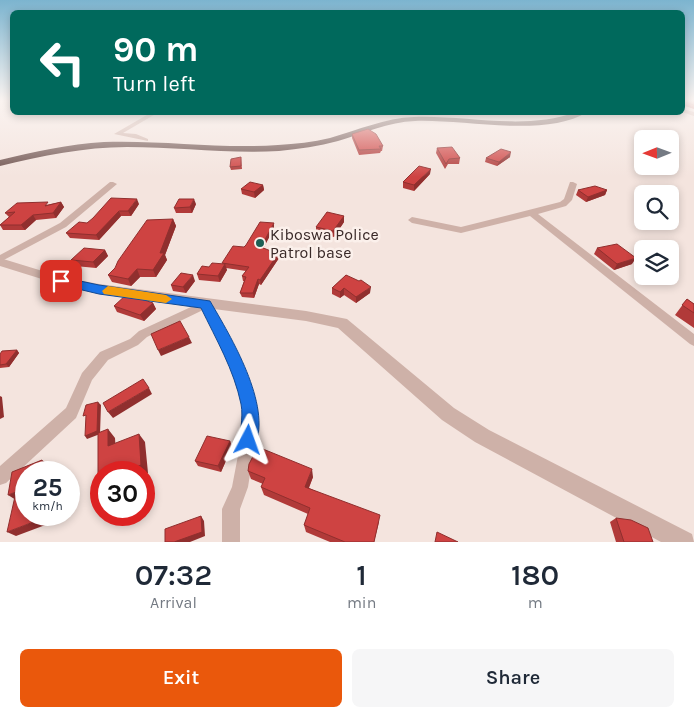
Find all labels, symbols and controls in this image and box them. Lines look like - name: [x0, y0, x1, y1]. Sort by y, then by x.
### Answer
- text: 90 m: [113, 29, 199, 70]
- icon: left: [30, 30, 95, 95]
- text: Turn left: [113, 71, 196, 97]
- north arrow: [634, 130, 679, 175]
- map controls: [634, 130, 679, 285]
- button: search: [634, 185, 679, 230]
- place label: Kiboswa Police Patrol base: [270, 225, 379, 262]
- marker: Kiboswa Police Patrol base: [254, 237, 266, 249]
- button: layers: [634, 240, 679, 285]
- pin: [40, 260, 82, 302]
- icon: arrive: [47, 267, 75, 295]
- position arrow: [221, 413, 273, 465]
- speed limit sign: 30: [90, 461, 155, 526]
- text: 25: [33, 473, 62, 502]
- text: km/h: [32, 499, 63, 513]
- text: 07:32: [135, 557, 212, 593]
- text: 1: [356, 557, 367, 593]
- text: 180: [511, 557, 559, 593]
- text: Arrival: [150, 593, 197, 612]
- text: min: [347, 593, 376, 612]
- text: m: [528, 593, 543, 612]
- button: Exit: [20, 649, 342, 707]
- button: Share: [352, 649, 674, 707]

